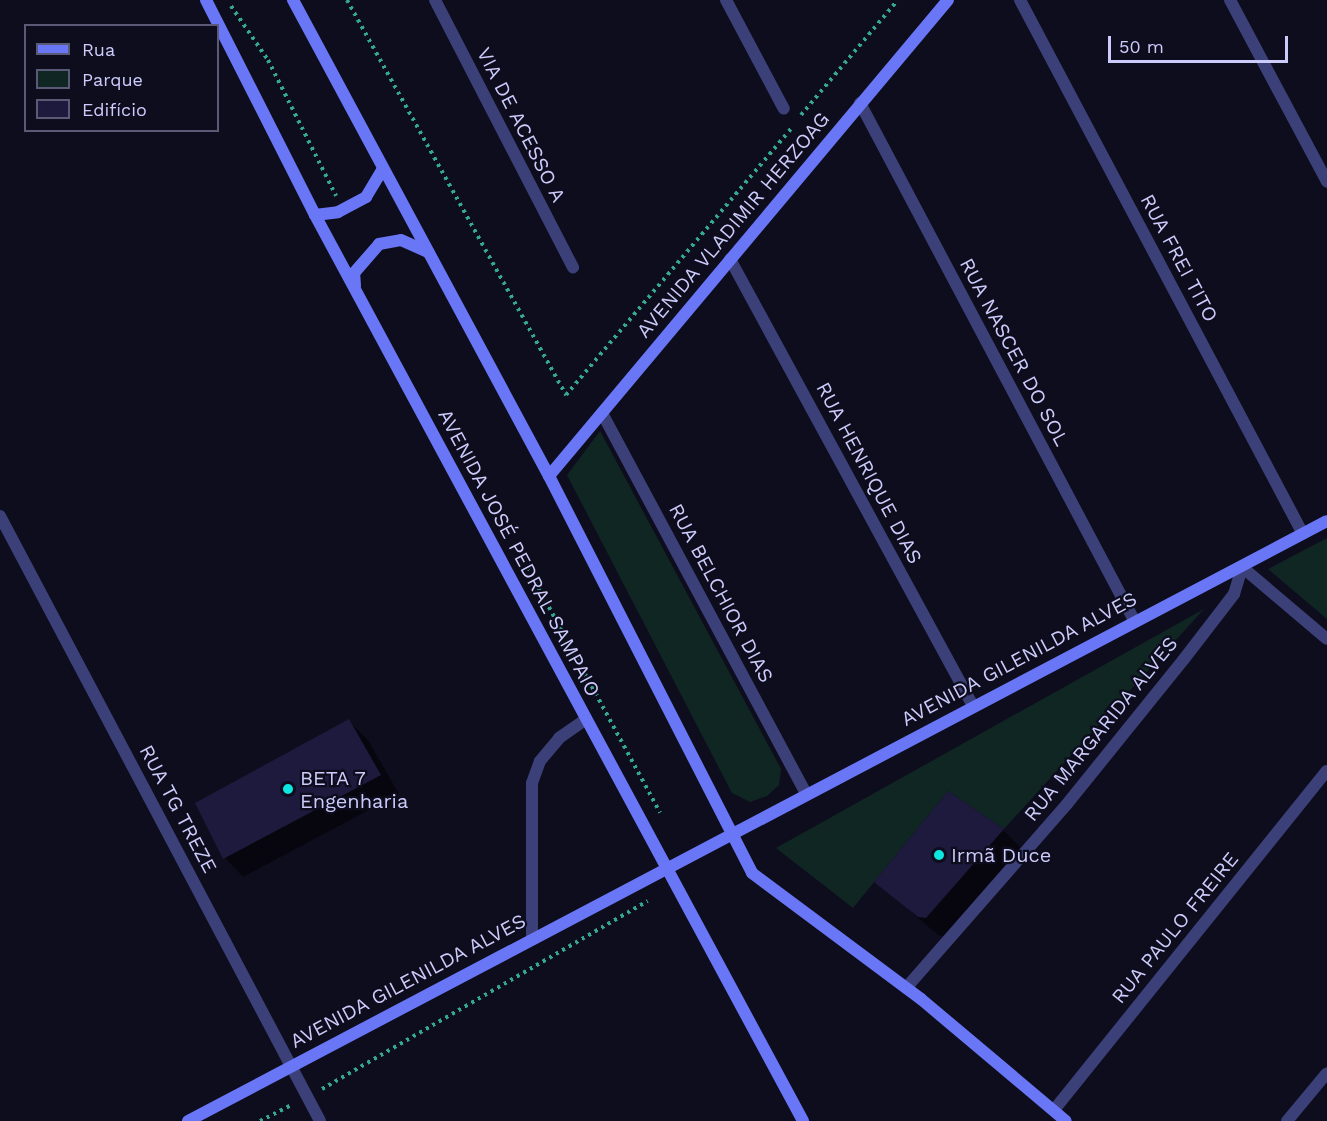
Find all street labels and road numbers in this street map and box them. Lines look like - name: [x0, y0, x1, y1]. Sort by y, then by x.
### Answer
- street label: VIA DE ACESSO A: [471, 43, 571, 207]
- street label: AVENIDA VLADIMIR HERZOAG: [631, 107, 835, 343]
- street label: RUA FREI TITO: [1135, 189, 1223, 327]
- street label: RUA NASCER DO SOL: [954, 254, 1074, 450]
- street label: RUA HENRIQUE DIAS: [811, 378, 927, 568]
- street label: AVENIDA JOSÉ PEDRAL SAMPAIO: [432, 404, 606, 702]
- street label: RUA BELCHIOR DIAS: [663, 499, 779, 687]
- street label: AVENIDA GILENILDA ALVES: [896, 586, 1142, 732]
- street label: RUA MARGARIDA ALVES: [1018, 631, 1184, 827]
- street label: RUA TG TREZE: [134, 740, 222, 878]
- street label: RUA PAULO FREIRE: [1106, 847, 1244, 1009]
- street label: AVENIDA GILENILDA ALVES: [285, 908, 531, 1054]

